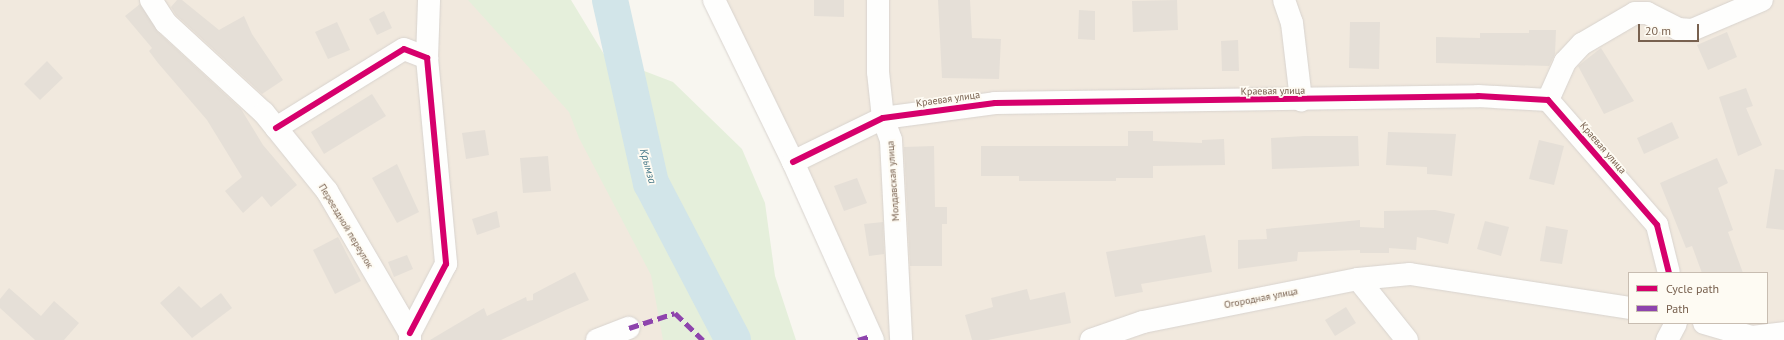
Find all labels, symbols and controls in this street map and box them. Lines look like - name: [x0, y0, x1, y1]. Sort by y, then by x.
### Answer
- scale bar: [1640, 16, 1701, 42]
- text: 20 m: [1645, 23, 1671, 38]
- street label: Краевая улица: [1241, 84, 1305, 98]
- street label: Краевая улица: [915, 89, 981, 109]
- street label: Краевая улица: [1577, 120, 1629, 176]
- street label: Молдавская улица: [884, 140, 902, 222]
- water label: Крымза: [637, 147, 659, 185]
- street label: Переездной переулок: [316, 182, 376, 270]
- legend: [1628, 272, 1768, 324]
- text: Cycle path: [1666, 281, 1719, 296]
- street label: Огородная улица: [1223, 285, 1299, 311]
- text: Path: [1666, 301, 1689, 316]

